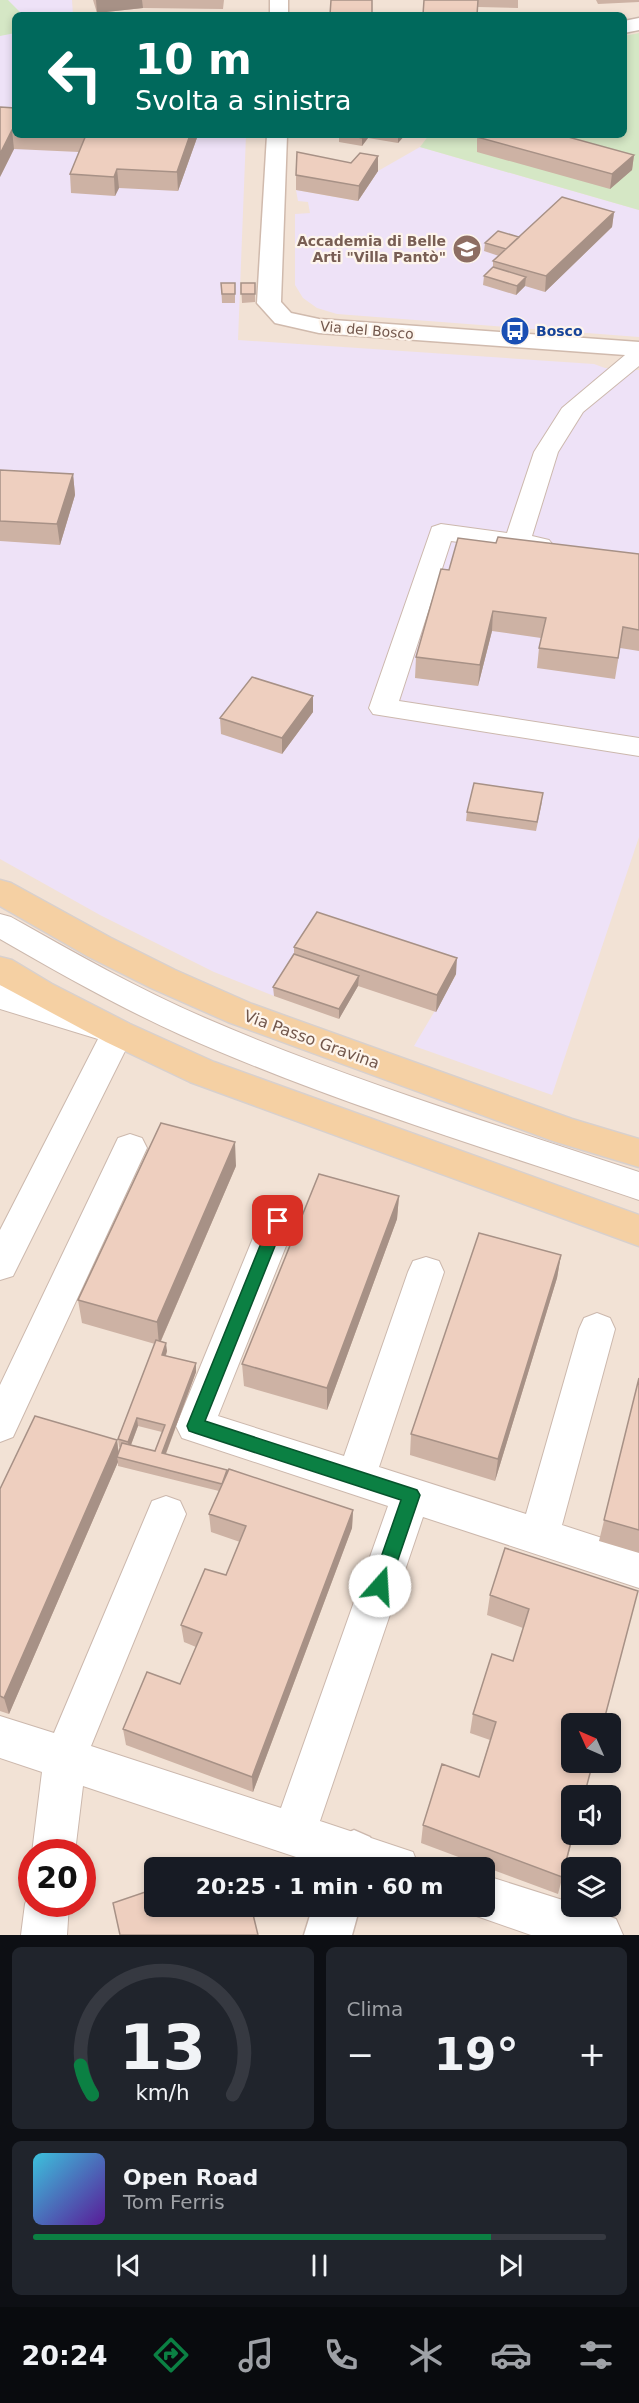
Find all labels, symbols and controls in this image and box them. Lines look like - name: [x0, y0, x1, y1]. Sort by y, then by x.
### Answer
- text: 10 m: [135, 35, 252, 84]
- icon: left: [36, 36, 114, 114]
- text: Svolta a sinistra: [135, 85, 351, 116]
- place label: Accademia di Belle Arti "Villa Pantò": [297, 233, 446, 265]
- school or university icon: Accademia di Belle Arti "Villa Pantò": [451, 233, 483, 265]
- bus stop icon: Bosco: [499, 315, 531, 347]
- street label: Via del Bosco: [320, 318, 414, 342]
- place label: Bosco: [536, 323, 583, 339]
- street label: Via Passo Gravina: [241, 1006, 382, 1073]
- pin: [252, 1195, 303, 1246]
- icon: arrive: [261, 1204, 294, 1237]
- position arrow: [348, 1554, 412, 1618]
- north arrow: [561, 1713, 621, 1773]
- map controls: [561, 1713, 621, 1917]
- button: sound: [561, 1785, 621, 1845]
- speed limit sign: 20: [18, 1839, 96, 1917]
- button: layers: [561, 1857, 621, 1917]
- text: 20:25 · 1 min · 60 m: [196, 1874, 443, 1899]
- text: Clima: [347, 1997, 403, 2021]
- text: 13: [119, 2011, 206, 2084]
- text: 19°: [434, 2028, 519, 2081]
- text: −: [347, 2035, 374, 2074]
- text: +: [578, 2035, 606, 2074]
- text: km/h: [136, 2080, 190, 2105]
- text: Open Road: [123, 2165, 258, 2190]
- text: Tom Ferris: [123, 2190, 225, 2214]
- icon: previous: [112, 2249, 145, 2282]
- icon: pause: [303, 2249, 336, 2282]
- icon: next: [494, 2249, 527, 2282]
- icon: directions: [150, 2334, 192, 2376]
- icon: music: [235, 2334, 277, 2376]
- icon: phone: [320, 2334, 362, 2376]
- icon: climate: [405, 2334, 447, 2376]
- icon: car: [490, 2334, 532, 2376]
- icon: filters: [575, 2334, 617, 2376]
- text: 20:24: [22, 2340, 107, 2371]

